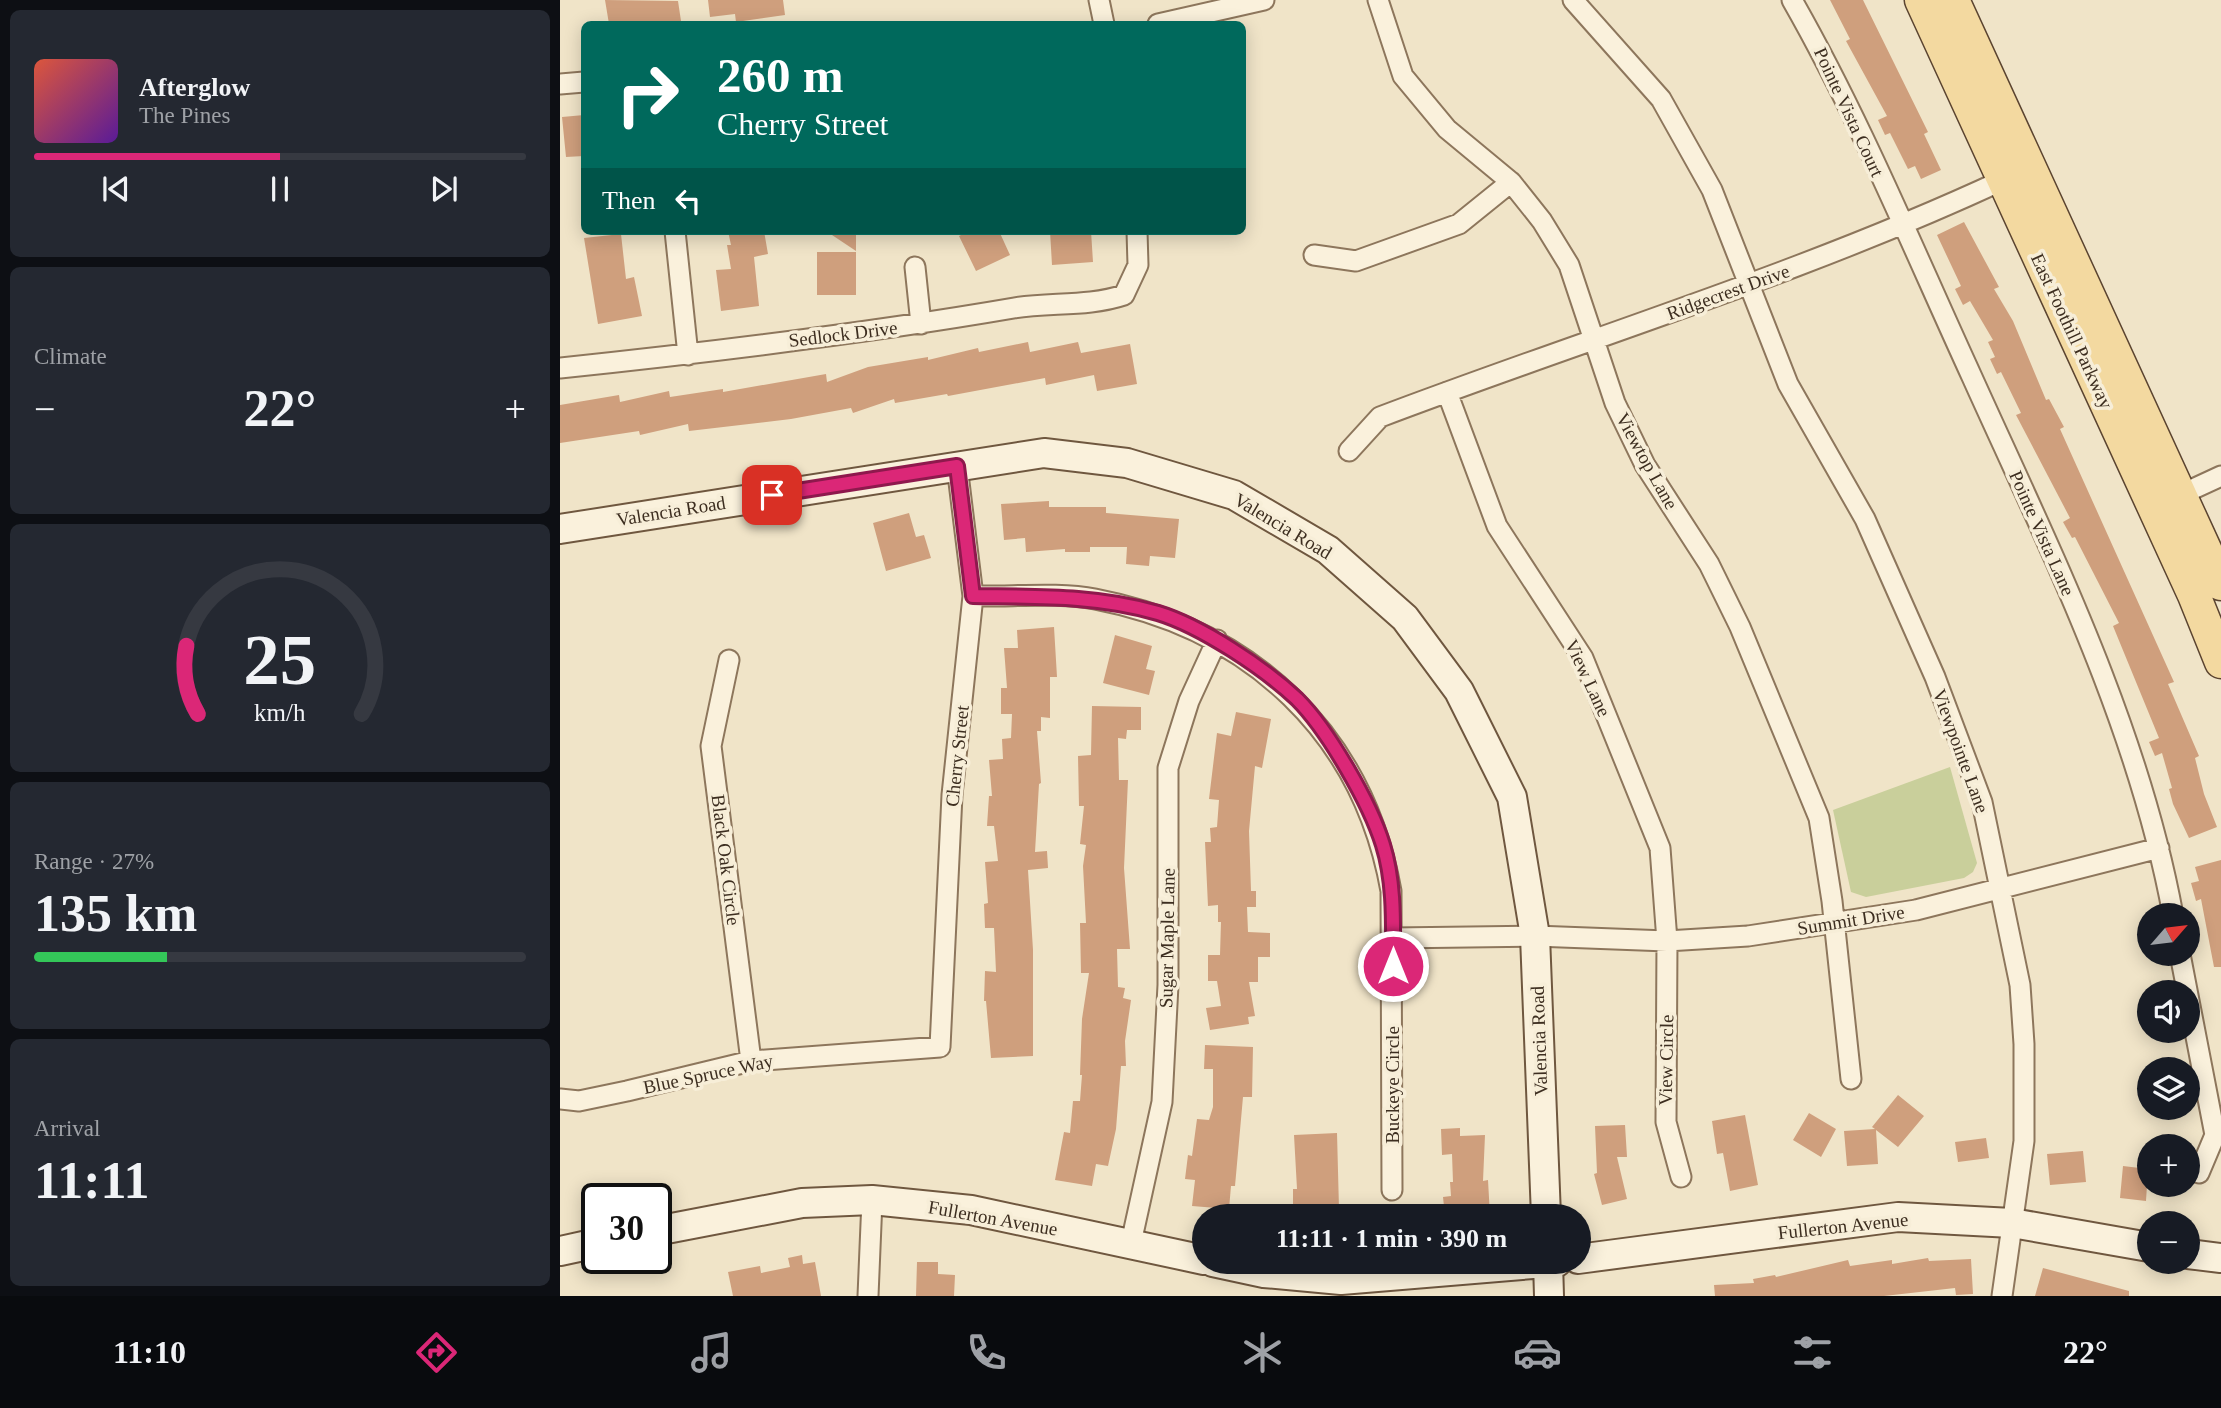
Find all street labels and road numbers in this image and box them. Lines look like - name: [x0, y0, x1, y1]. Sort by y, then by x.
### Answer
- street label: Pointe Vista Court: [1810, 44, 1888, 181]
- street label: East Foothill Parkway: [2027, 250, 2117, 412]
- street label: Ridgecrest Drive: [1664, 260, 1792, 324]
- street label: Sedlock Drive: [788, 317, 898, 351]
- street label: Viewtop Lane: [1612, 409, 1682, 513]
- street label: Pointe Vista Lane: [2005, 467, 2079, 599]
- street label: Valencia Road: [1230, 489, 1336, 564]
- street label: Valencia Road: [615, 492, 728, 530]
- street label: View Lane: [1561, 636, 1615, 720]
- street label: Viewpointe Lane: [1929, 686, 1993, 816]
- street label: Cherry Street: [941, 704, 973, 808]
- street label: Black Oak Circle: [708, 793, 744, 927]
- street label: Sugar Maple Lane: [1155, 868, 1179, 1008]
- street label: Summit Drive: [1796, 901, 1906, 939]
- street label: Valencia Road: [1527, 985, 1551, 1096]
- street label: View Circle: [1655, 1014, 1677, 1106]
- street label: Buckeye Circle: [1382, 1026, 1403, 1144]
- street label: Blue Spruce Way: [641, 1050, 775, 1098]
- street label: Fullerton Avenue: [927, 1196, 1059, 1240]
- street label: Fullerton Avenue: [1777, 1209, 1909, 1243]

